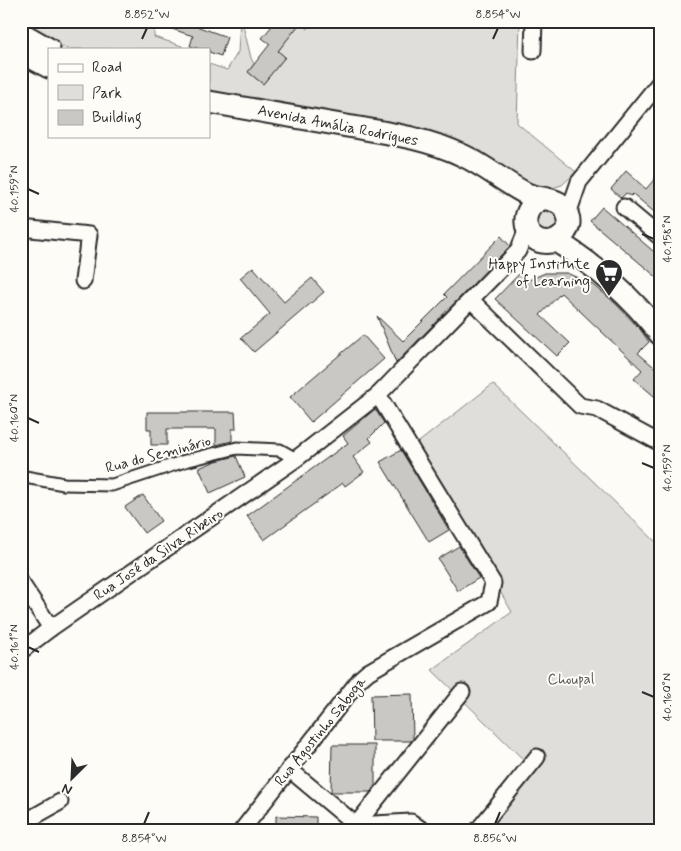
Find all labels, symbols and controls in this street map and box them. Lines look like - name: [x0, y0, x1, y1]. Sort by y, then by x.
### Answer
- text: 8.852°W: [125, 7, 170, 23]
- text: 8.854°W: [476, 7, 520, 23]
- legend: [48, 48, 210, 138]
- text: Road: [92, 58, 122, 78]
- text: Park: [92, 84, 122, 104]
- street label: Avenida Amália Rodrigues: [256, 101, 420, 151]
- text: Building: [92, 108, 142, 129]
- text: 40.159°N: [7, 166, 23, 212]
- text: 40.158°N: [660, 216, 676, 262]
- place label: Happy Institute of Learning: [488, 255, 590, 293]
- supermarket icon: Happy Institute of Learning: [594, 258, 624, 297]
- text: 40.160°N: [7, 394, 23, 442]
- street label: Rua do Seminário: [103, 431, 213, 479]
- text: 40.159°N: [660, 445, 676, 491]
- street label: Rua José da Silva Ribeiro: [90, 504, 227, 606]
- text: 40.161°N: [7, 624, 23, 670]
- park label: Choupal: [547, 670, 595, 690]
- street label: Rua Agostinho Saboga: [270, 672, 373, 791]
- text: 40.160°N: [660, 673, 676, 721]
- north arrow: [48, 754, 98, 804]
- text: N: [59, 779, 75, 799]
- text: 8.854°W: [122, 831, 166, 847]
- text: 8.856°W: [473, 831, 517, 847]

